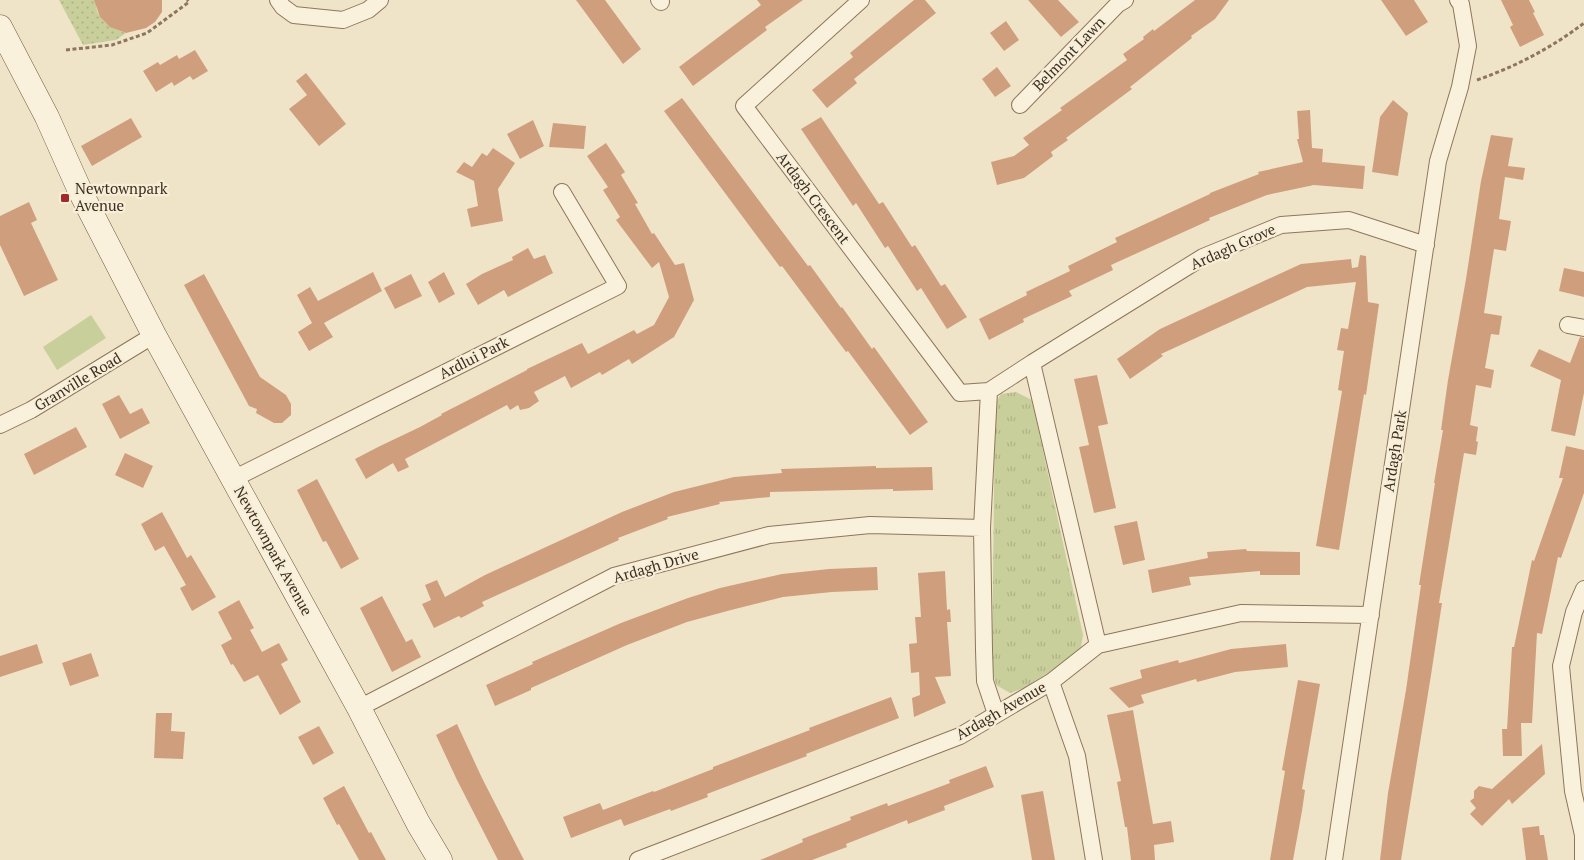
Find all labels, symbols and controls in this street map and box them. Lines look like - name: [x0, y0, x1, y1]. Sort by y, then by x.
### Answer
- street label: Belmont Lawn: [1028, 12, 1109, 95]
- street label: Ardagh Crescent: [773, 147, 855, 248]
- place label: Newtownpark Avenue: [75, 178, 168, 215]
- marker: Newtownpark Avenue: [59, 192, 71, 204]
- street label: Ardagh Grove: [1187, 218, 1278, 274]
- street label: Ardlui Park: [435, 331, 512, 383]
- street label: Granville Road: [30, 347, 125, 415]
- street label: Ardagh Park: [1378, 408, 1410, 493]
- street label: Newtownpark Avenue: [230, 482, 318, 619]
- street label: Ardagh Drive: [611, 543, 701, 587]
- street label: Ardagh Avenue: [952, 676, 1049, 744]

